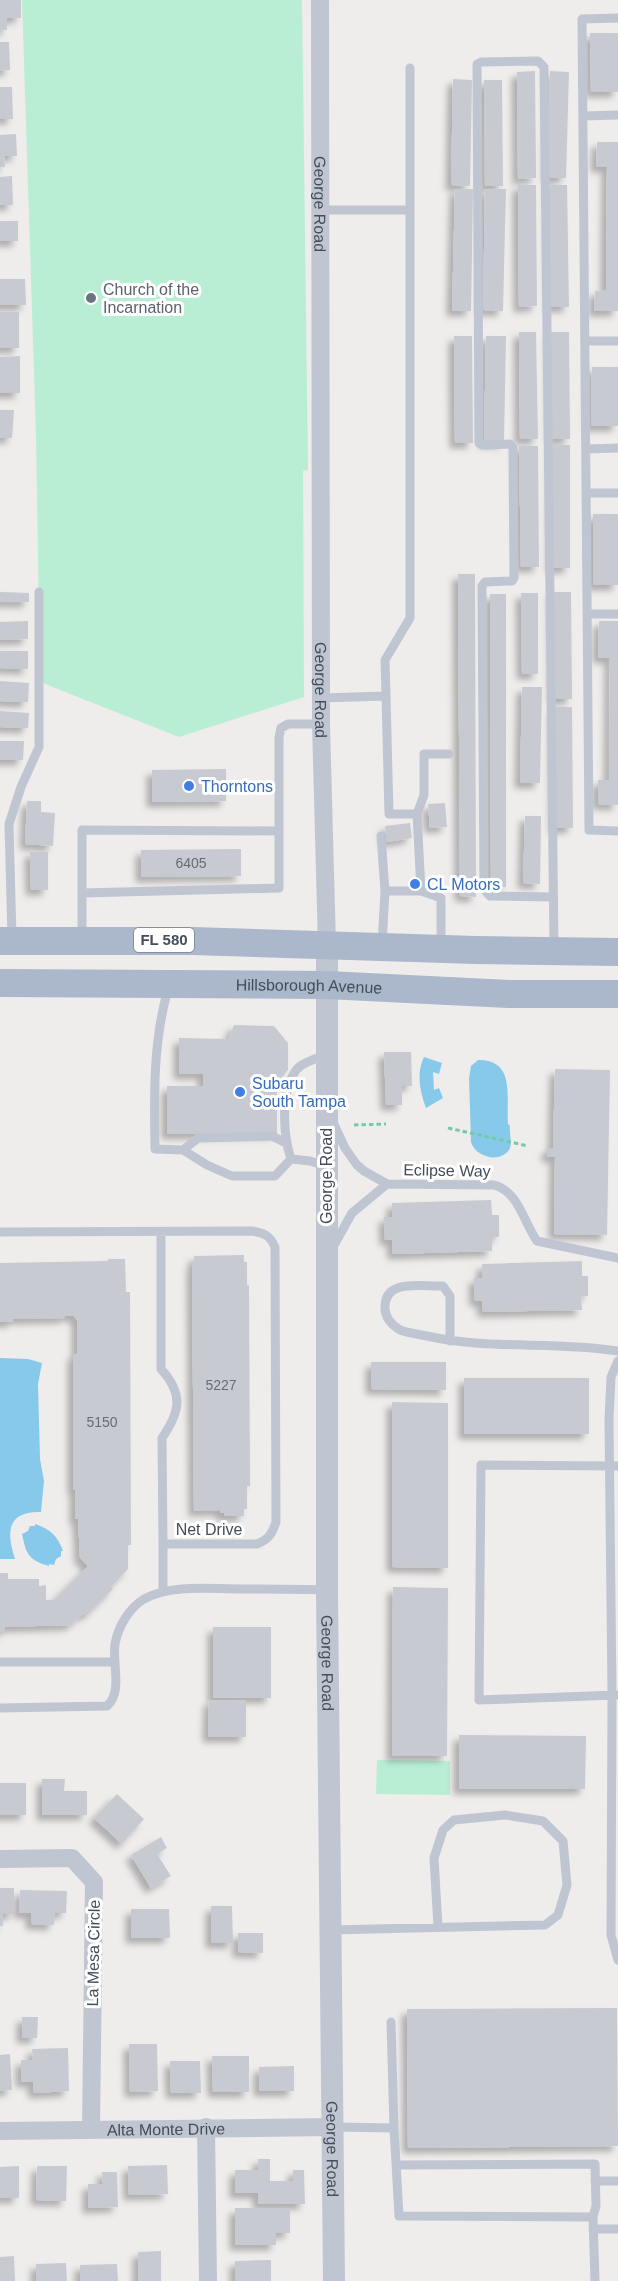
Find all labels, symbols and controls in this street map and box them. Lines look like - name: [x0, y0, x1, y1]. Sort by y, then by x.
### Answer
- street label: George Road: [311, 156, 328, 252]
- place label: Church of the Incarnation: [103, 281, 199, 316]
- marker: Church of the Incarnation: [84, 291, 98, 305]
- street label: George Road: [312, 642, 329, 738]
- place label: Thorntons: [201, 778, 273, 795]
- marker: Thorntons: [182, 779, 196, 793]
- house number: 6405: [175, 855, 207, 871]
- place label: CL Motors: [427, 876, 500, 893]
- marker: CL Motors: [408, 877, 422, 891]
- road number: FL 580: [134, 928, 194, 952]
- street label: Hillsborough Avenue: [236, 976, 383, 997]
- place label: Subaru South Tampa: [252, 1075, 346, 1110]
- marker: Subaru South Tampa: [233, 1085, 247, 1099]
- street label: George Road: [318, 1128, 335, 1224]
- street label: Eclipse Way: [403, 1161, 491, 1180]
- house number: 5227: [205, 1377, 237, 1393]
- house number: 5150: [86, 1414, 118, 1430]
- street label: Net Drive: [176, 1521, 242, 1538]
- street label: George Road: [318, 1615, 336, 1711]
- street label: La Mesa Circle: [84, 1899, 103, 2007]
- street label: George Road: [323, 2101, 341, 2197]
- street label: Alta Monte Drive: [107, 2120, 225, 2139]

